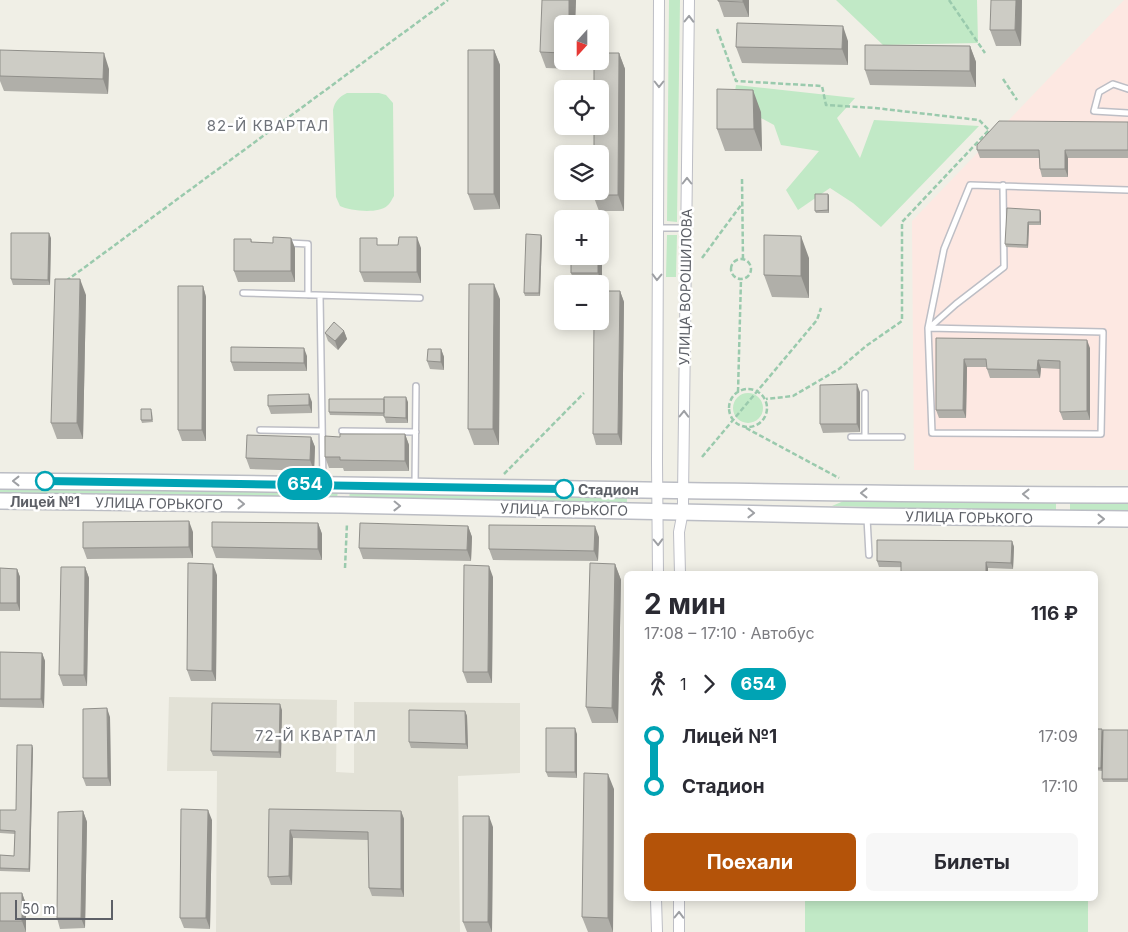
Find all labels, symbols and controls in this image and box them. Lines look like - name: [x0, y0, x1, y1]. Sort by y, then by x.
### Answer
- one-way arrow: [684, 14, 694, 22]
- north arrow: [554, 15, 609, 70]
- map controls: [554, 15, 609, 330]
- button: locate: [554, 80, 609, 135]
- one-way arrow: [654, 80, 664, 88]
- district label: 82-Й КВАРТАЛ: [207, 116, 329, 135]
- button: layers: [554, 145, 609, 200]
- one-way arrow: [682, 177, 692, 184]
- street label: УЛИЦА ВОРОШИЛОВА: [675, 208, 695, 366]
- button: +: [554, 210, 609, 265]
- one-way arrow: [652, 273, 662, 281]
- button: −: [554, 275, 609, 330]
- one-way arrow: [679, 409, 689, 417]
- line badge: 654: [276, 468, 334, 500]
- marker: Лицей №1: [35, 471, 55, 491]
- text: 654: [287, 473, 323, 494]
- one-way arrow: [12, 476, 20, 486]
- marker: Стадион: [554, 479, 574, 499]
- place label: Стадион: [578, 481, 639, 498]
- one-way arrow: [859, 488, 867, 498]
- one-way arrow: [1022, 489, 1030, 499]
- place label: Лицей №1: [10, 493, 80, 510]
- street label: УЛИЦА ГОРЬКОГО: [95, 493, 223, 513]
- one-way arrow: [238, 499, 245, 509]
- street label: УЛИЦА ГОРЬКОГО: [500, 499, 628, 519]
- one-way arrow: [394, 501, 401, 511]
- street label: УЛИЦА ГОРЬКОГО: [905, 507, 1033, 527]
- one-way arrow: [748, 508, 755, 518]
- one-way arrow: [1098, 514, 1105, 524]
- one-way arrow: [652, 538, 663, 546]
- text: 2 мин: [644, 587, 726, 621]
- text: 116 ₽: [1031, 602, 1078, 625]
- text: 17:08 – 17:10 · Автобус: [644, 623, 815, 643]
- icon: walk: [644, 670, 672, 698]
- icon: forward: [695, 670, 723, 698]
- text: 654: [741, 673, 776, 694]
- text: 1: [680, 674, 687, 694]
- text: Лицей №1: [682, 725, 777, 748]
- district label: 72-Й КВАРТАЛ: [255, 726, 377, 745]
- text: 17:09: [1038, 726, 1078, 746]
- text: Стадион: [682, 775, 765, 798]
- text: 17:10: [1042, 776, 1078, 796]
- button: Поехали: [644, 833, 856, 891]
- button: Билеты: [866, 833, 1078, 891]
- scale bar: [15, 897, 112, 920]
- text: 50 m: [22, 900, 56, 917]
- one-way arrow: [674, 911, 684, 919]

